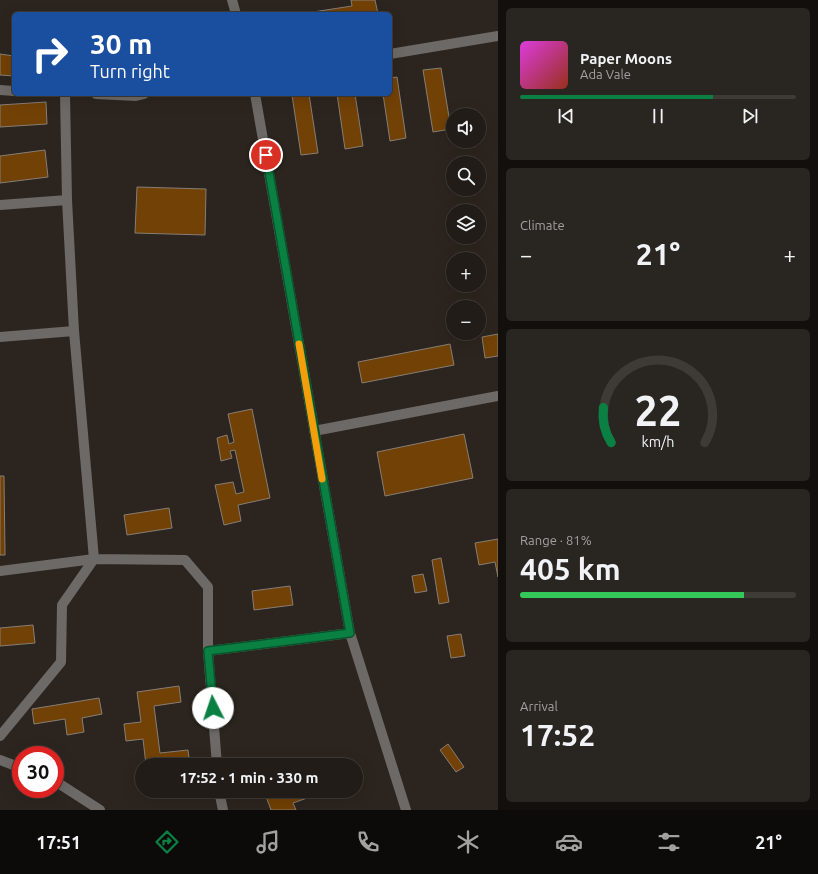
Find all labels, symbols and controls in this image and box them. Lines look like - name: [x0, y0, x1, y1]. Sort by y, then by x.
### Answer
- icon: right: [24, 28, 76, 80]
- text: 30 m: [90, 28, 152, 59]
- text: Paper Moons: [580, 50, 672, 67]
- text: Turn right: [90, 61, 170, 81]
- text: Ada Vale: [580, 67, 631, 81]
- icon: previous: [555, 105, 577, 127]
- icon: pause: [647, 105, 669, 127]
- icon: next: [739, 105, 761, 127]
- map controls: [446, 108, 486, 340]
- button: sound: [446, 108, 486, 148]
- pin: [249, 138, 283, 172]
- icon: arrive: [255, 144, 277, 166]
- button: search: [446, 156, 486, 196]
- button: layers: [446, 204, 486, 244]
- text: Climate: [520, 218, 565, 232]
- text: 21°: [636, 237, 680, 271]
- text: −: [520, 242, 532, 267]
- text: +: [784, 242, 796, 267]
- button: +: [446, 252, 486, 292]
- button: −: [446, 300, 486, 340]
- text: 22: [635, 387, 681, 434]
- text: km/h: [642, 434, 674, 450]
- text: Range · 81%: [520, 533, 592, 547]
- text: 405 km: [520, 552, 621, 586]
- position arrow: [192, 687, 234, 729]
- text: Arrival: [520, 699, 558, 713]
- text: 17:52: [520, 718, 595, 752]
- speed limit sign: 30: [12, 746, 64, 798]
- text: 17:52 · 1 min · 330 m: [180, 769, 318, 786]
- icon: directions: [153, 828, 181, 856]
- icon: music: [254, 828, 282, 856]
- icon: phone: [354, 828, 382, 856]
- icon: climate: [454, 828, 482, 856]
- icon: car: [555, 828, 583, 856]
- icon: filters: [655, 828, 683, 856]
- text: 17:51: [36, 832, 81, 852]
- text: 21°: [755, 832, 782, 852]

